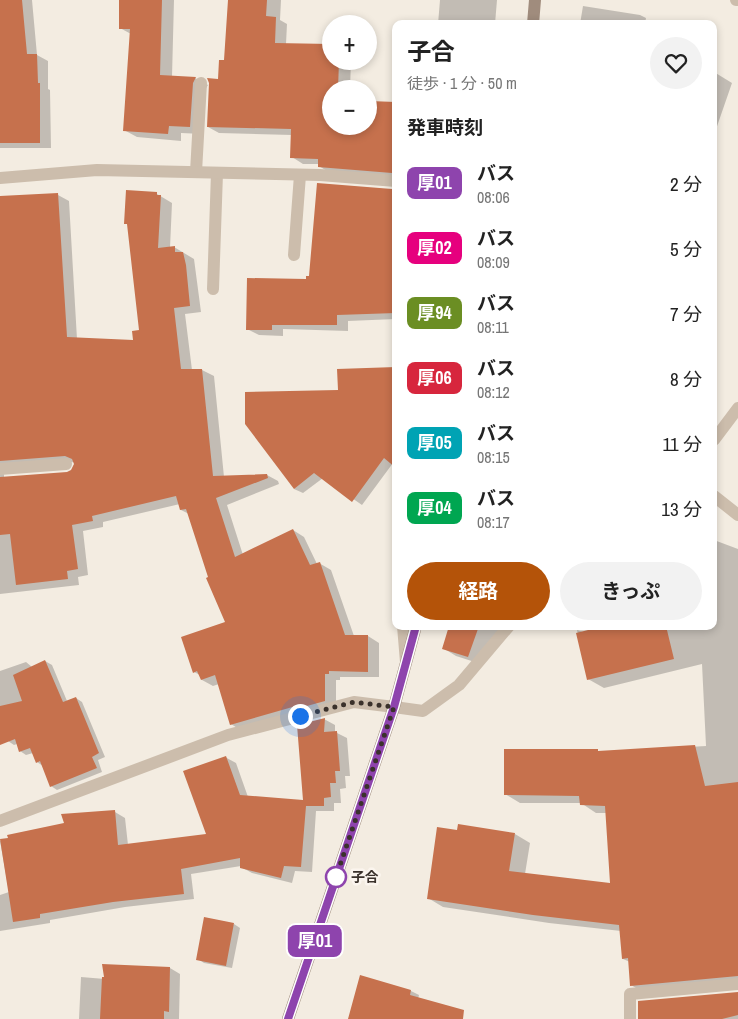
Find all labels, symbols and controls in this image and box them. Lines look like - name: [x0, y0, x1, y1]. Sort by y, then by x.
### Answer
- map controls: [322, 15, 377, 135]
- button: +: [322, 15, 377, 70]
- text: 子合: [407, 35, 455, 67]
- button: heart: [650, 37, 702, 89]
- text: 徒歩 · 1 分 · 50 m: [407, 72, 517, 94]
- button: −: [322, 80, 377, 135]
- text: 発車時刻: [407, 114, 483, 140]
- text: バス: [477, 160, 515, 186]
- text: 厚01: [417, 170, 452, 195]
- text: 2 分: [670, 171, 702, 197]
- text: 08:06: [477, 186, 510, 208]
- text: バス: [477, 225, 515, 251]
- text: 厚02: [417, 235, 452, 260]
- text: 5 分: [670, 236, 702, 262]
- text: 08:09: [477, 251, 510, 273]
- text: バス: [477, 290, 515, 316]
- text: 厚94: [417, 300, 452, 325]
- text: 7 分: [670, 301, 702, 327]
- text: 08:11: [477, 316, 509, 338]
- text: バス: [477, 355, 515, 381]
- text: 厚06: [417, 365, 452, 390]
- text: 8 分: [670, 366, 702, 392]
- text: 08:12: [477, 381, 510, 403]
- text: バス: [477, 420, 515, 446]
- text: 厚05: [417, 430, 452, 455]
- text: 11 分: [662, 431, 702, 457]
- text: 08:15: [477, 446, 510, 468]
- text: バス: [477, 485, 515, 511]
- text: 厚04: [417, 495, 452, 520]
- text: 13 分: [661, 496, 702, 522]
- text: 08:17: [477, 511, 510, 533]
- button: 経路: [407, 562, 550, 620]
- button: きっぷ: [560, 562, 702, 620]
- your location: [288, 704, 313, 729]
- marker: 子合: [325, 866, 347, 888]
- place label: 子合: [351, 868, 379, 886]
- line badge: 厚01: [286, 925, 344, 957]
- text: 厚01: [298, 928, 332, 953]

